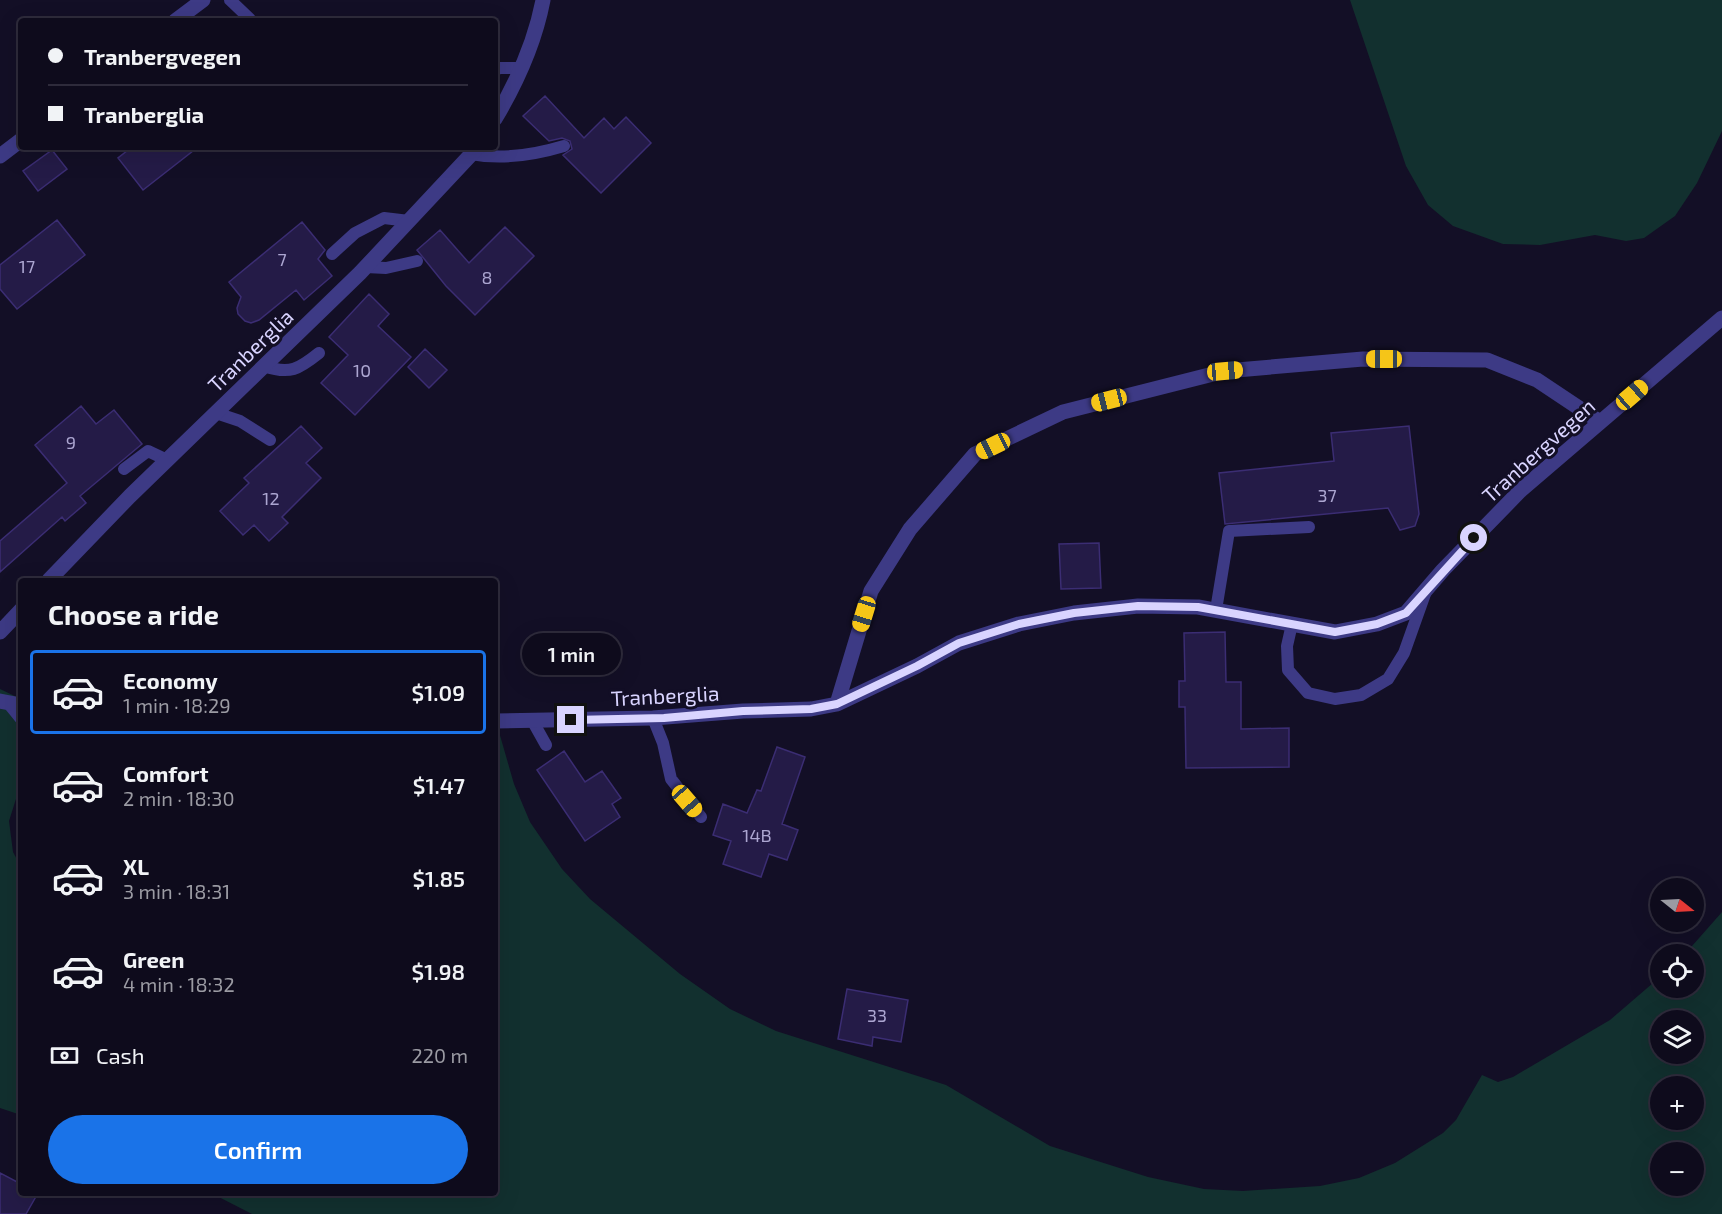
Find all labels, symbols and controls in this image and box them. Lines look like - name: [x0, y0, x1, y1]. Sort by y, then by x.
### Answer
- text: Tranbergvegen: [84, 43, 241, 69]
- text: Tranberglia: [84, 101, 204, 127]
- house number: 7: [277, 248, 287, 270]
- house number: 17: [19, 255, 35, 277]
- house number: 8: [482, 266, 492, 288]
- street label: Tranberglia: [202, 303, 298, 397]
- car: [1366, 350, 1402, 368]
- house number: 10: [353, 359, 371, 381]
- car: [1206, 360, 1244, 382]
- car: [1613, 376, 1651, 414]
- car: [1089, 387, 1129, 413]
- street label: Tranbergvegen: [1476, 393, 1600, 507]
- car: [973, 430, 1013, 462]
- house number: 9: [66, 431, 76, 453]
- house number: 37: [1317, 484, 1337, 506]
- house number: 12: [262, 487, 280, 509]
- route start: [1460, 524, 1487, 551]
- car: [850, 594, 878, 634]
- text: Choose a ride: [48, 598, 219, 630]
- callout: 1 min: [522, 633, 620, 675]
- text: 1 min: [548, 642, 595, 666]
- icon: car: [51, 665, 105, 719]
- text: Economy: [123, 667, 218, 693]
- text: $1.09: [412, 679, 465, 705]
- street label: Tranberglia: [610, 680, 720, 710]
- text: 1 min · 18:29: [123, 693, 231, 717]
- route end: [557, 706, 584, 733]
- icon: car: [51, 758, 105, 812]
- text: Comfort: [123, 760, 208, 786]
- text: $1.47: [413, 772, 465, 798]
- car: [668, 782, 706, 820]
- text: 2 min · 18:30: [123, 786, 234, 810]
- house number: 14B: [742, 824, 772, 846]
- icon: car: [51, 851, 105, 905]
- text: XL: [123, 853, 149, 879]
- text: $1.85: [412, 865, 465, 891]
- north arrow: [1650, 878, 1704, 932]
- map controls: [1650, 878, 1704, 1196]
- text: 3 min · 18:31: [123, 879, 230, 903]
- icon: car: [51, 944, 105, 998]
- button: locate: [1650, 944, 1704, 998]
- text: Green: [123, 946, 185, 972]
- text: $1.98: [412, 958, 465, 984]
- text: 4 min · 18:32: [123, 972, 235, 996]
- house number: 33: [867, 1004, 887, 1026]
- button: layers: [1650, 1010, 1704, 1064]
- icon: cash: [48, 1039, 81, 1072]
- text: Cash: [96, 1042, 145, 1068]
- text: 220 m: [411, 1043, 468, 1067]
- button: +: [1650, 1076, 1704, 1130]
- button: Confirm: [48, 1115, 468, 1184]
- button: −: [1650, 1142, 1704, 1196]

